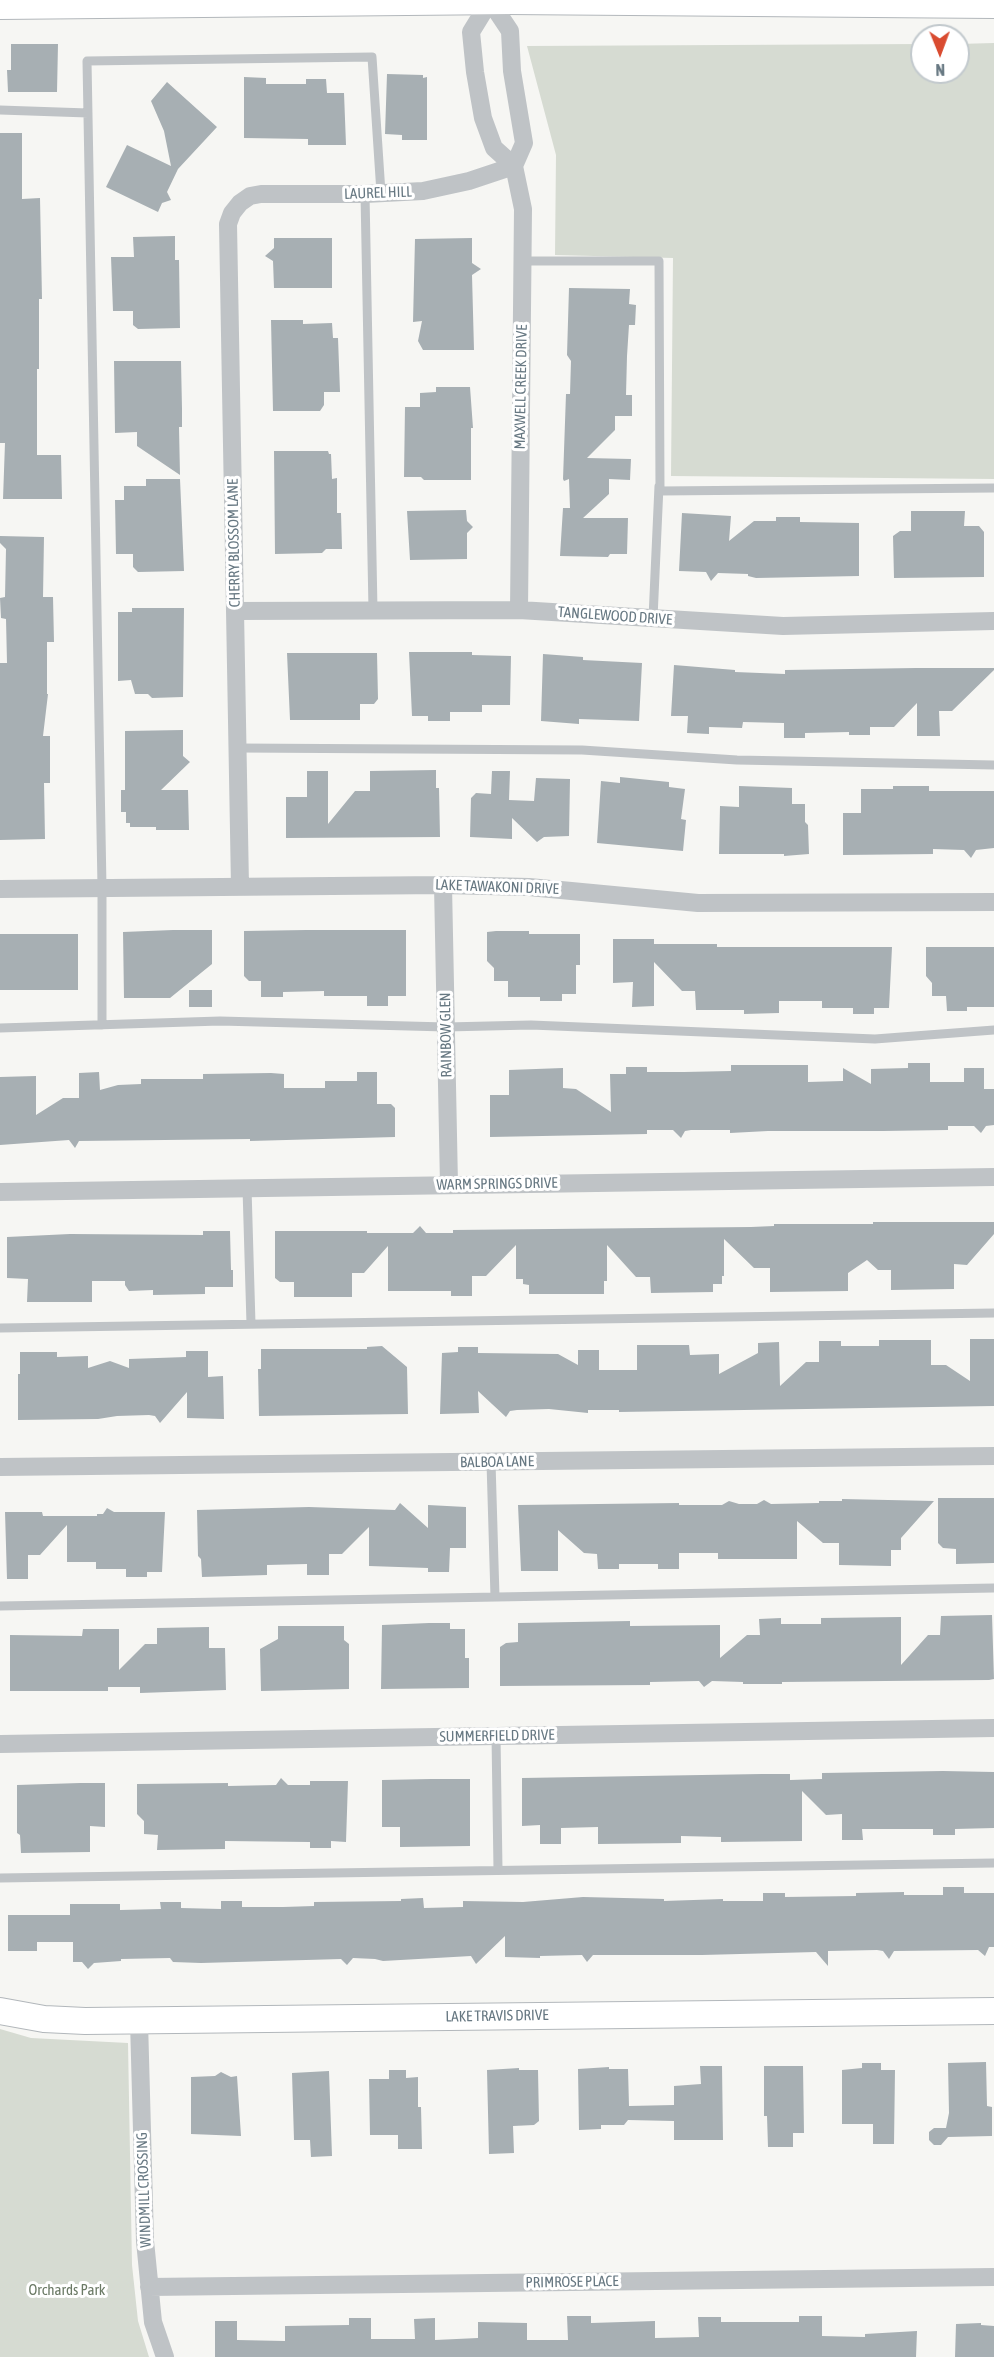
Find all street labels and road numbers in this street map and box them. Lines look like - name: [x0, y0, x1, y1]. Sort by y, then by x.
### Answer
- street label: LAUREL HILL: [344, 183, 412, 203]
- street label: MAXWELL CREEK DRIVE: [511, 324, 531, 450]
- street label: CHERRY BLOSSOM LANE: [224, 479, 244, 607]
- street label: TANGLEWOOD DRIVE: [557, 603, 673, 629]
- street label: LAKE TAWAKONI DRIVE: [435, 876, 559, 898]
- street label: RAINBOW GLEN: [436, 992, 456, 1078]
- street label: WARM SPRINGS DRIVE: [436, 1174, 558, 1194]
- street label: BALBOA LANE: [460, 1452, 534, 1472]
- street label: SUMMERFIELD DRIVE: [439, 1726, 555, 1746]
- street label: LAKE TRAVIS DRIVE: [445, 2006, 549, 2026]
- street label: WINDMILL CROSSING: [133, 2132, 155, 2248]
- street label: PRIMROSE PLACE: [525, 2272, 619, 2292]

